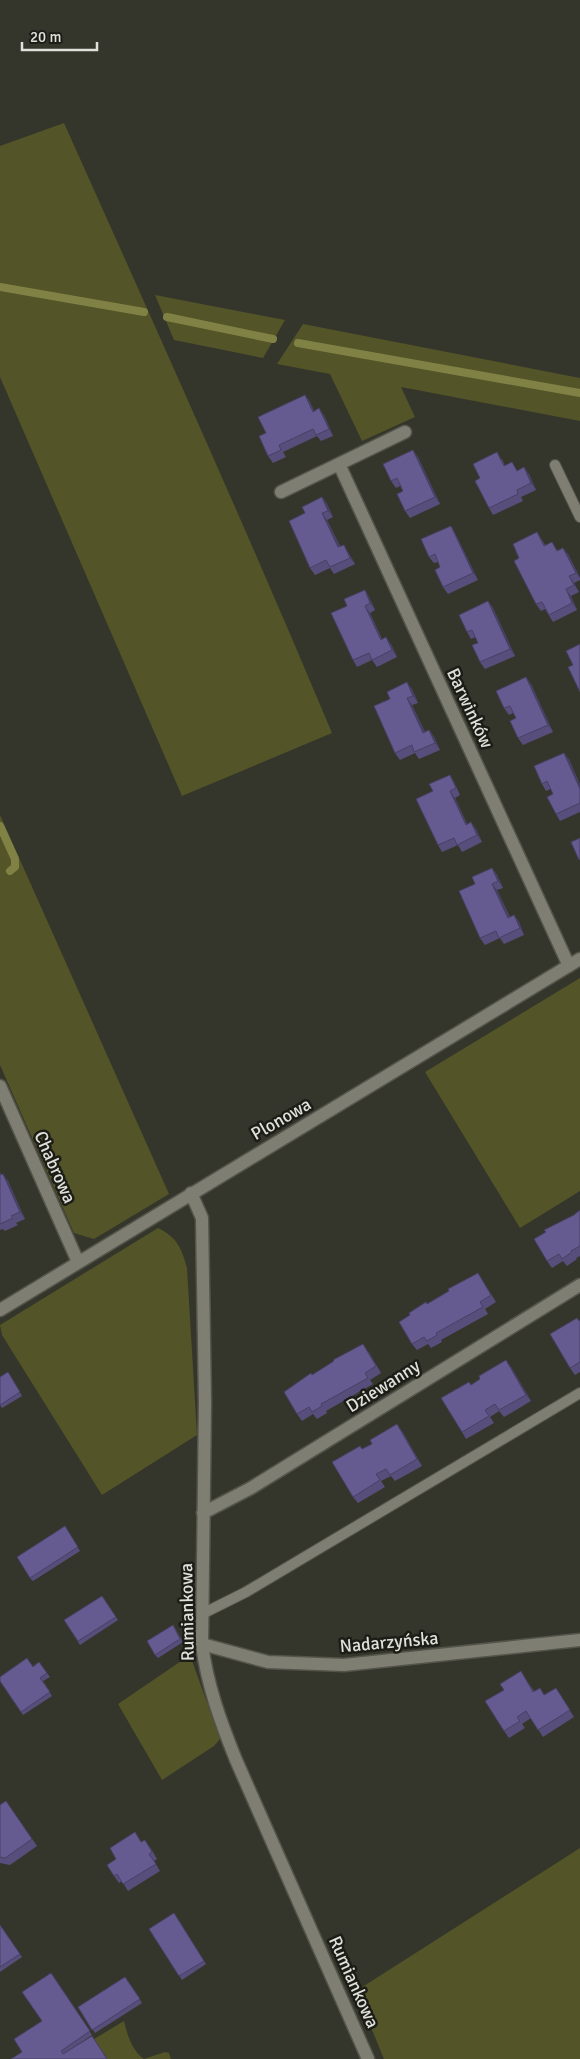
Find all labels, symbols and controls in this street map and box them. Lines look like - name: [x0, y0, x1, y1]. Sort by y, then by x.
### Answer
- scale bar: [22, 20, 98, 52]
- text: 20 m: [30, 28, 61, 46]
- street label: Barwinków: [442, 664, 498, 752]
- street label: Plonowa: [247, 1093, 315, 1145]
- street label: Chabrowa: [29, 1127, 81, 1207]
- street label: Dziewanny: [342, 1354, 424, 1417]
- street label: Rumiankowa: [175, 1563, 199, 1661]
- street label: Nadarzyńska: [339, 1627, 439, 1657]
- street label: Rumiankowa: [324, 1933, 384, 2031]

